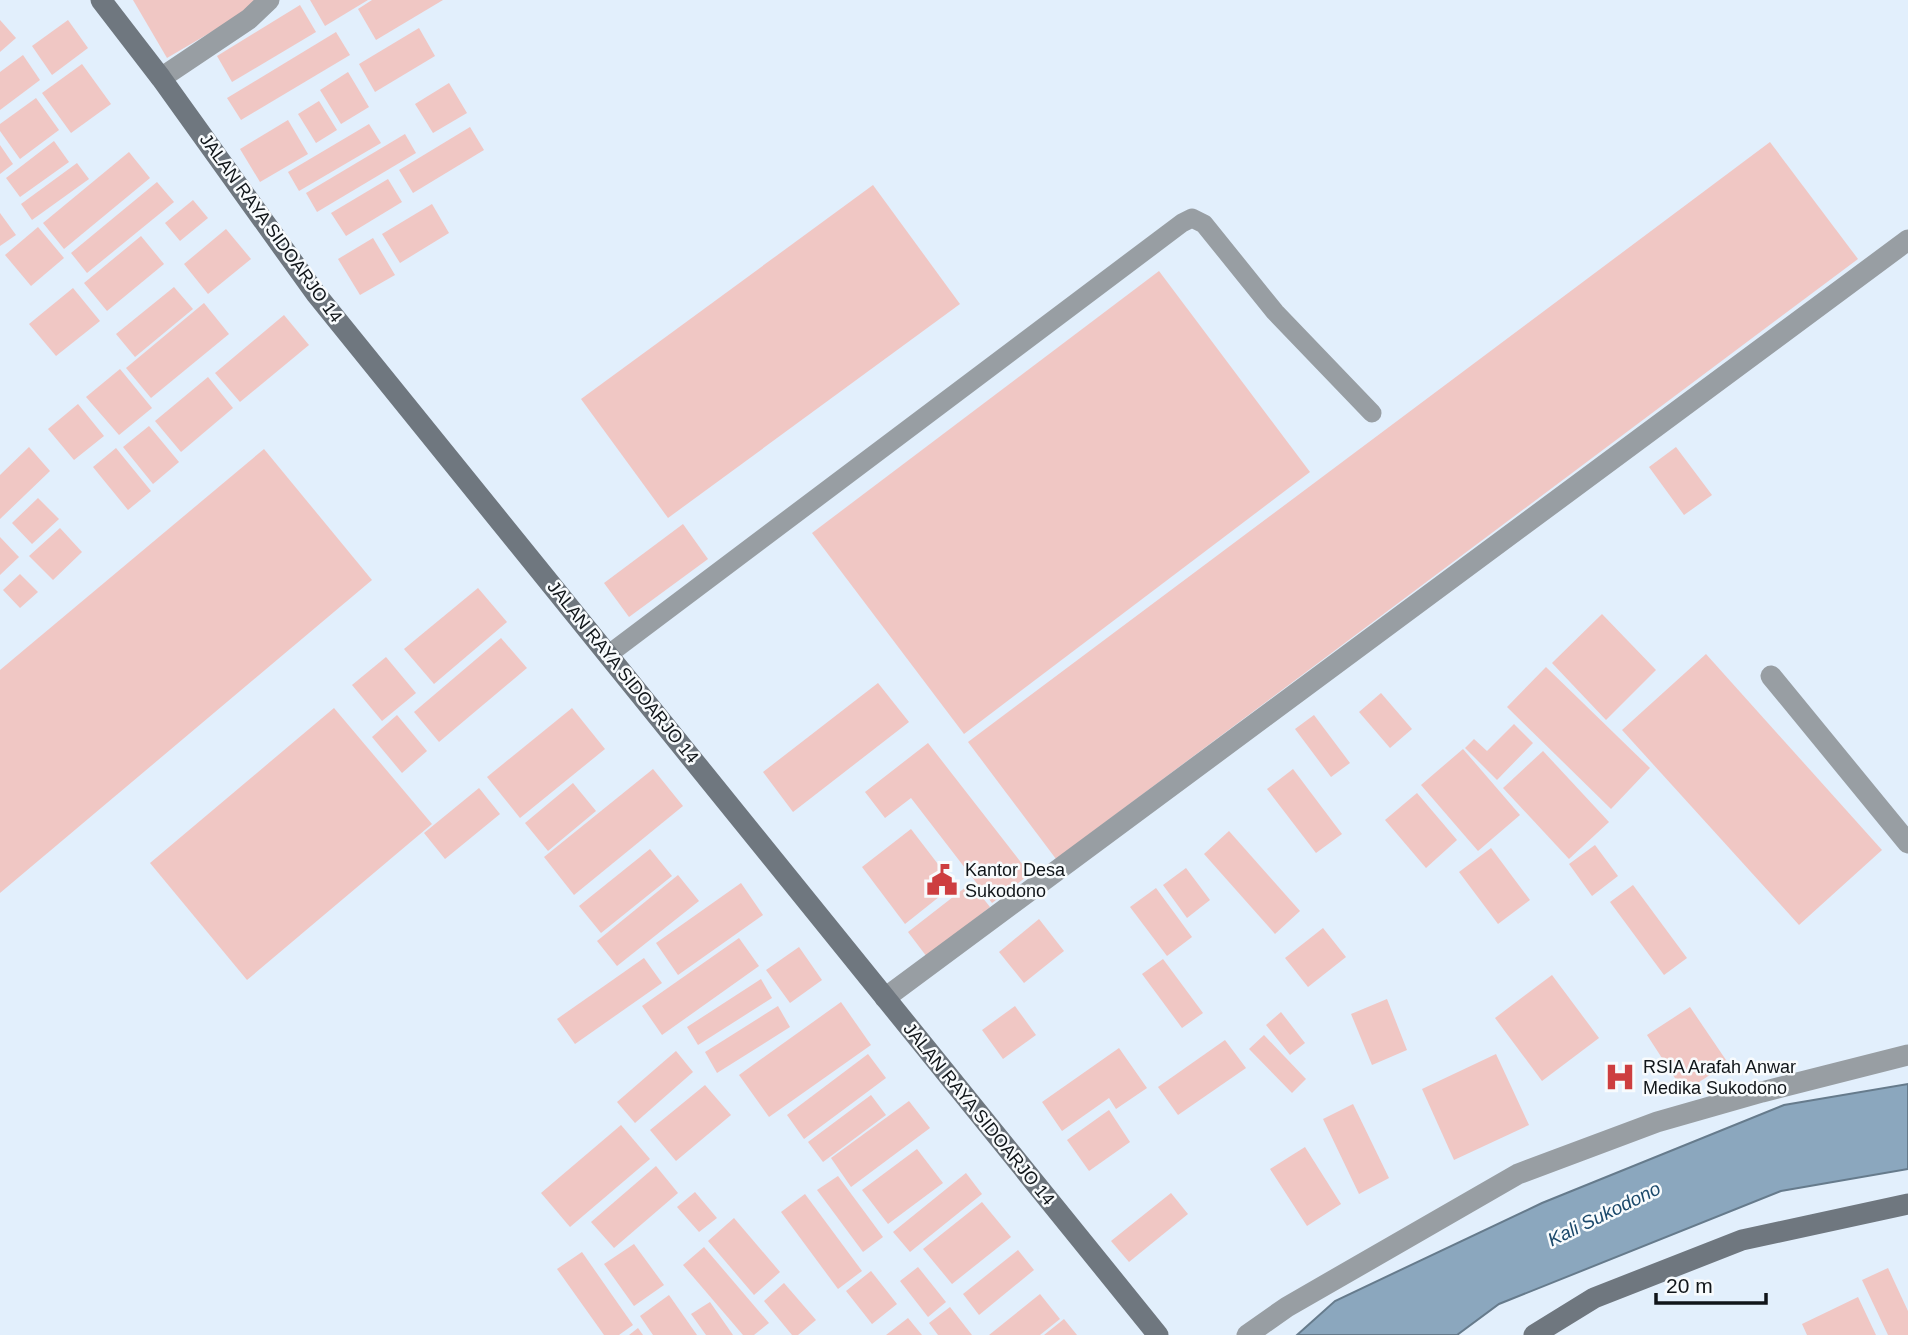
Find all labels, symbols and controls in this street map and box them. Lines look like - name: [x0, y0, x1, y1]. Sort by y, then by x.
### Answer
- street label: JALAN RAYA SIDOARJO 14: [196, 130, 346, 326]
- street label: JALAN RAYA SIDOARJO 14: [543, 577, 703, 767]
- place label: Kantor Desa Sukodono: [965, 860, 1066, 901]
- public building icon: Kantor Desa Sukodono: [925, 863, 959, 897]
- street label: JALAN RAYA SIDOARJO 14: [899, 1019, 1059, 1209]
- place label: RSIA Arafah Anwar Medika Sukodono: [1643, 1057, 1796, 1098]
- hospital icon: RSIA Arafah Anwar Medika Sukodono: [1603, 1060, 1637, 1094]
- water label: Kali Sukodono: [1544, 1178, 1664, 1250]
- scale bar: [1656, 1262, 1766, 1306]
- text: 20 m: [1666, 1274, 1713, 1297]

